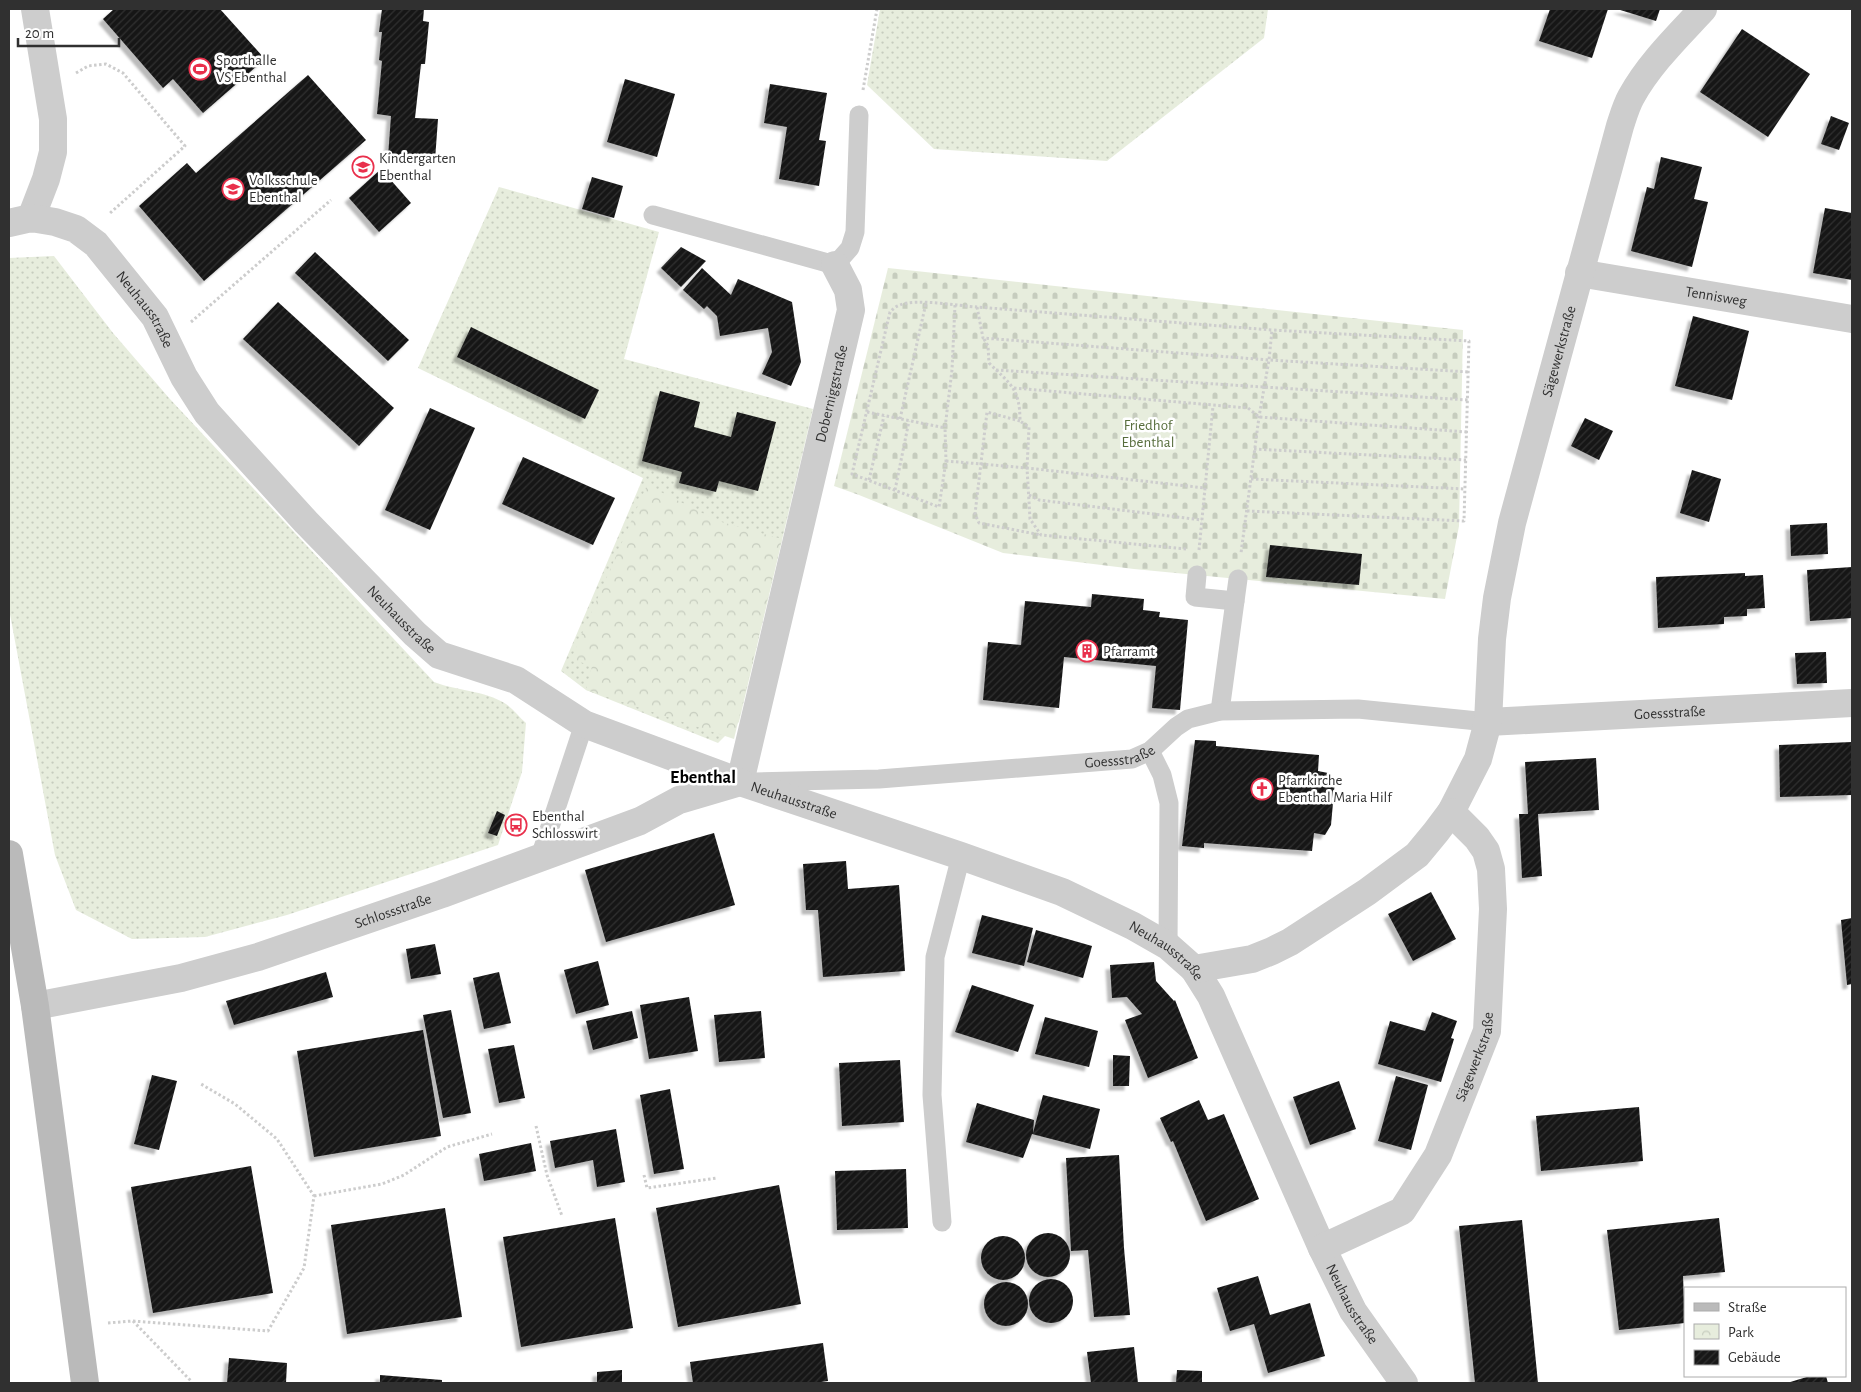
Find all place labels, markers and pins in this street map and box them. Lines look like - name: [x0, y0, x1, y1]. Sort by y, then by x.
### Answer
- place label: Sporthalle VS Ebenthal: [216, 53, 287, 85]
- sports icon: Sporthalle VS Ebenthal: [188, 57, 212, 81]
- place label: Kindergarten Ebenthal: [379, 151, 456, 183]
- school or university icon: Kindergarten Ebenthal: [351, 155, 375, 179]
- place label: Volksschule Ebenthal: [249, 173, 318, 205]
- school or university icon: Volksschule Ebenthal: [221, 177, 245, 201]
- building icon: Pfarramt: [1075, 639, 1099, 663]
- place label: Pfarramt: [1103, 644, 1155, 659]
- place label: Pfarrkirche Ebenthal Maria Hilf: [1278, 773, 1393, 805]
- church icon: Pfarrkirche Ebenthal Maria Hilf: [1250, 777, 1274, 801]
- place label: Ebenthal Schlosswirt: [532, 809, 598, 841]
- bus stop icon: Ebenthal Schlosswirt: [504, 813, 528, 837]

